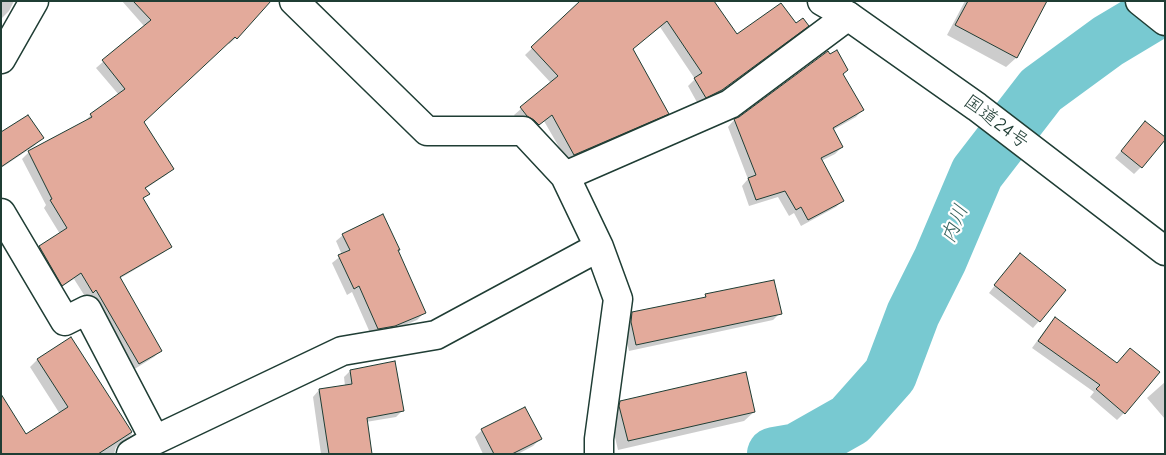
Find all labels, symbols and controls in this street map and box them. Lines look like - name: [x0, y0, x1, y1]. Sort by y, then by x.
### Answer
- street label: 国道24号: [959, 90, 1033, 154]
- water label: 内川: [936, 201, 974, 247]

